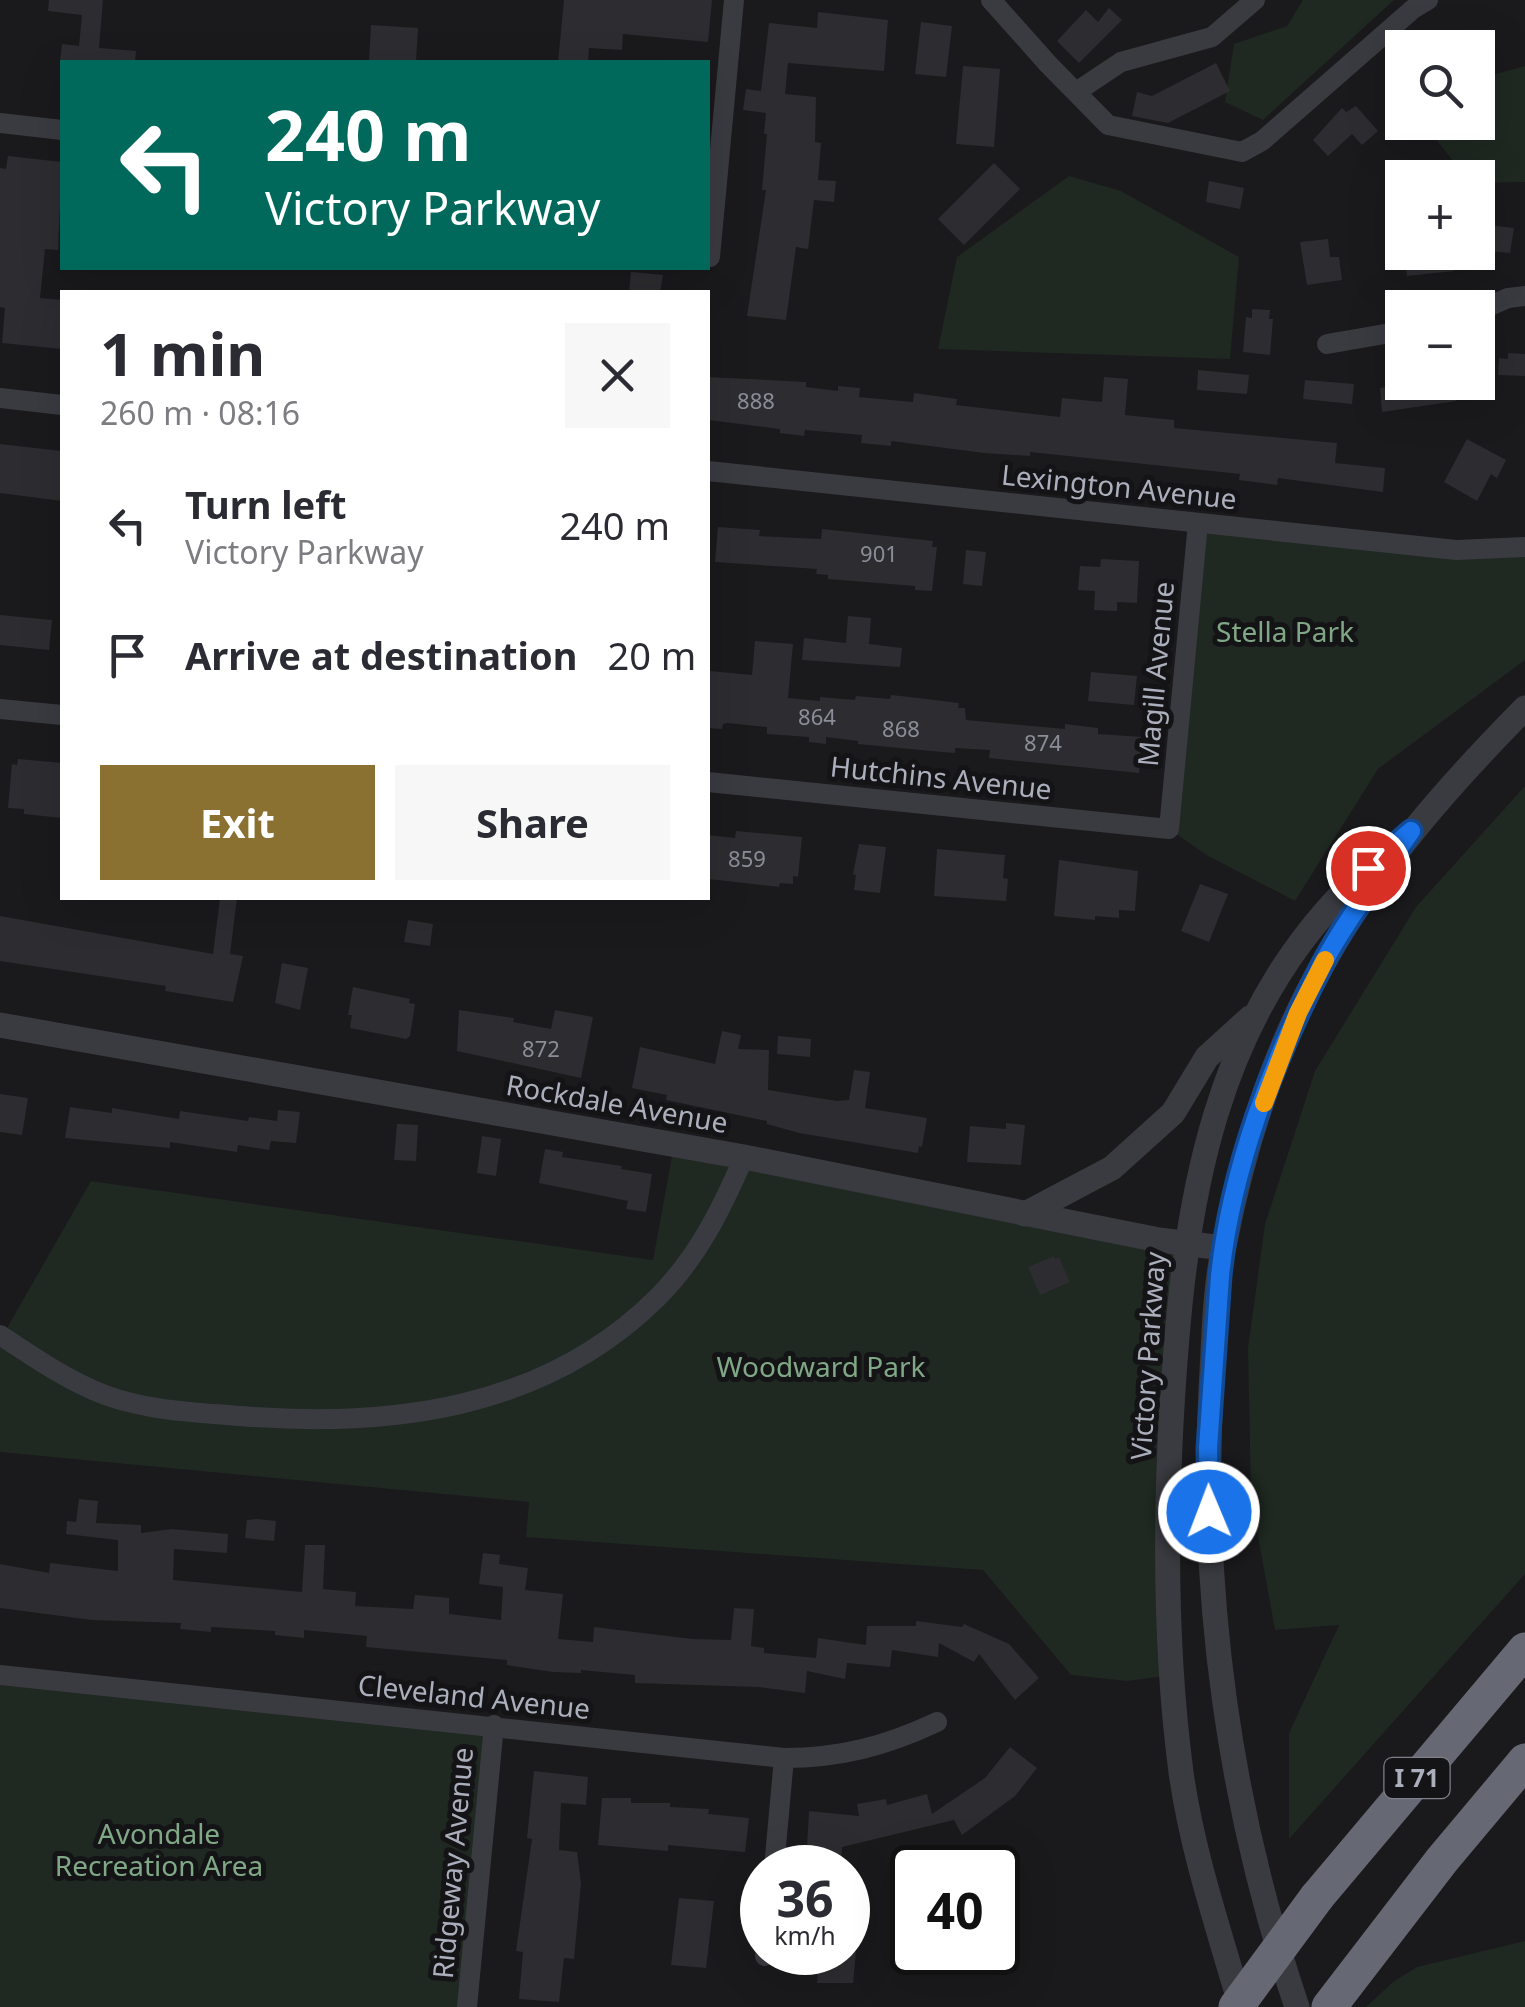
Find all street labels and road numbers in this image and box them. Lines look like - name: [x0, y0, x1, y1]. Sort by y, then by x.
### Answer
- street label: Lexington Avenue: [1000, 455, 1239, 517]
- street label: Magill Avenue: [1128, 580, 1182, 768]
- street label: Hutchins Avenue: [829, 746, 1054, 808]
- street label: Rockdale Avenue: [503, 1065, 731, 1141]
- street label: Victory Parkway: [1121, 1250, 1173, 1461]
- street label: Cleveland Avenue: [356, 1665, 592, 1727]
- street label: Ridgeway Avenue: [423, 1746, 481, 1980]
- road number: I 71: [1384, 1758, 1450, 1798]

